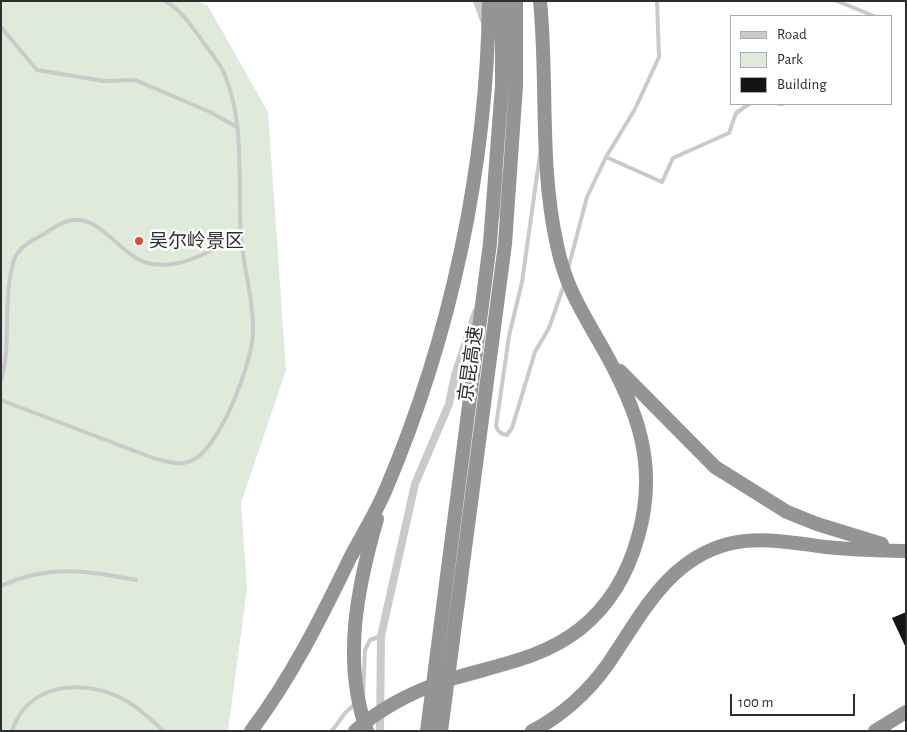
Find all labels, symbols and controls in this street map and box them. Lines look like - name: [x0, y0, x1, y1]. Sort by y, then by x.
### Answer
- legend: [730, 15, 892, 105]
- text: Road: [777, 27, 807, 42]
- text: Park: [777, 52, 803, 67]
- text: Building: [777, 77, 827, 92]
- place label: 吴尔岭景区: [149, 230, 244, 252]
- marker: 吴尔岭景区: [133, 235, 145, 247]
- street label: 京昆高速: [454, 325, 488, 403]
- scale bar: [732, 684, 857, 716]
- text: 100 m: [738, 695, 773, 710]

